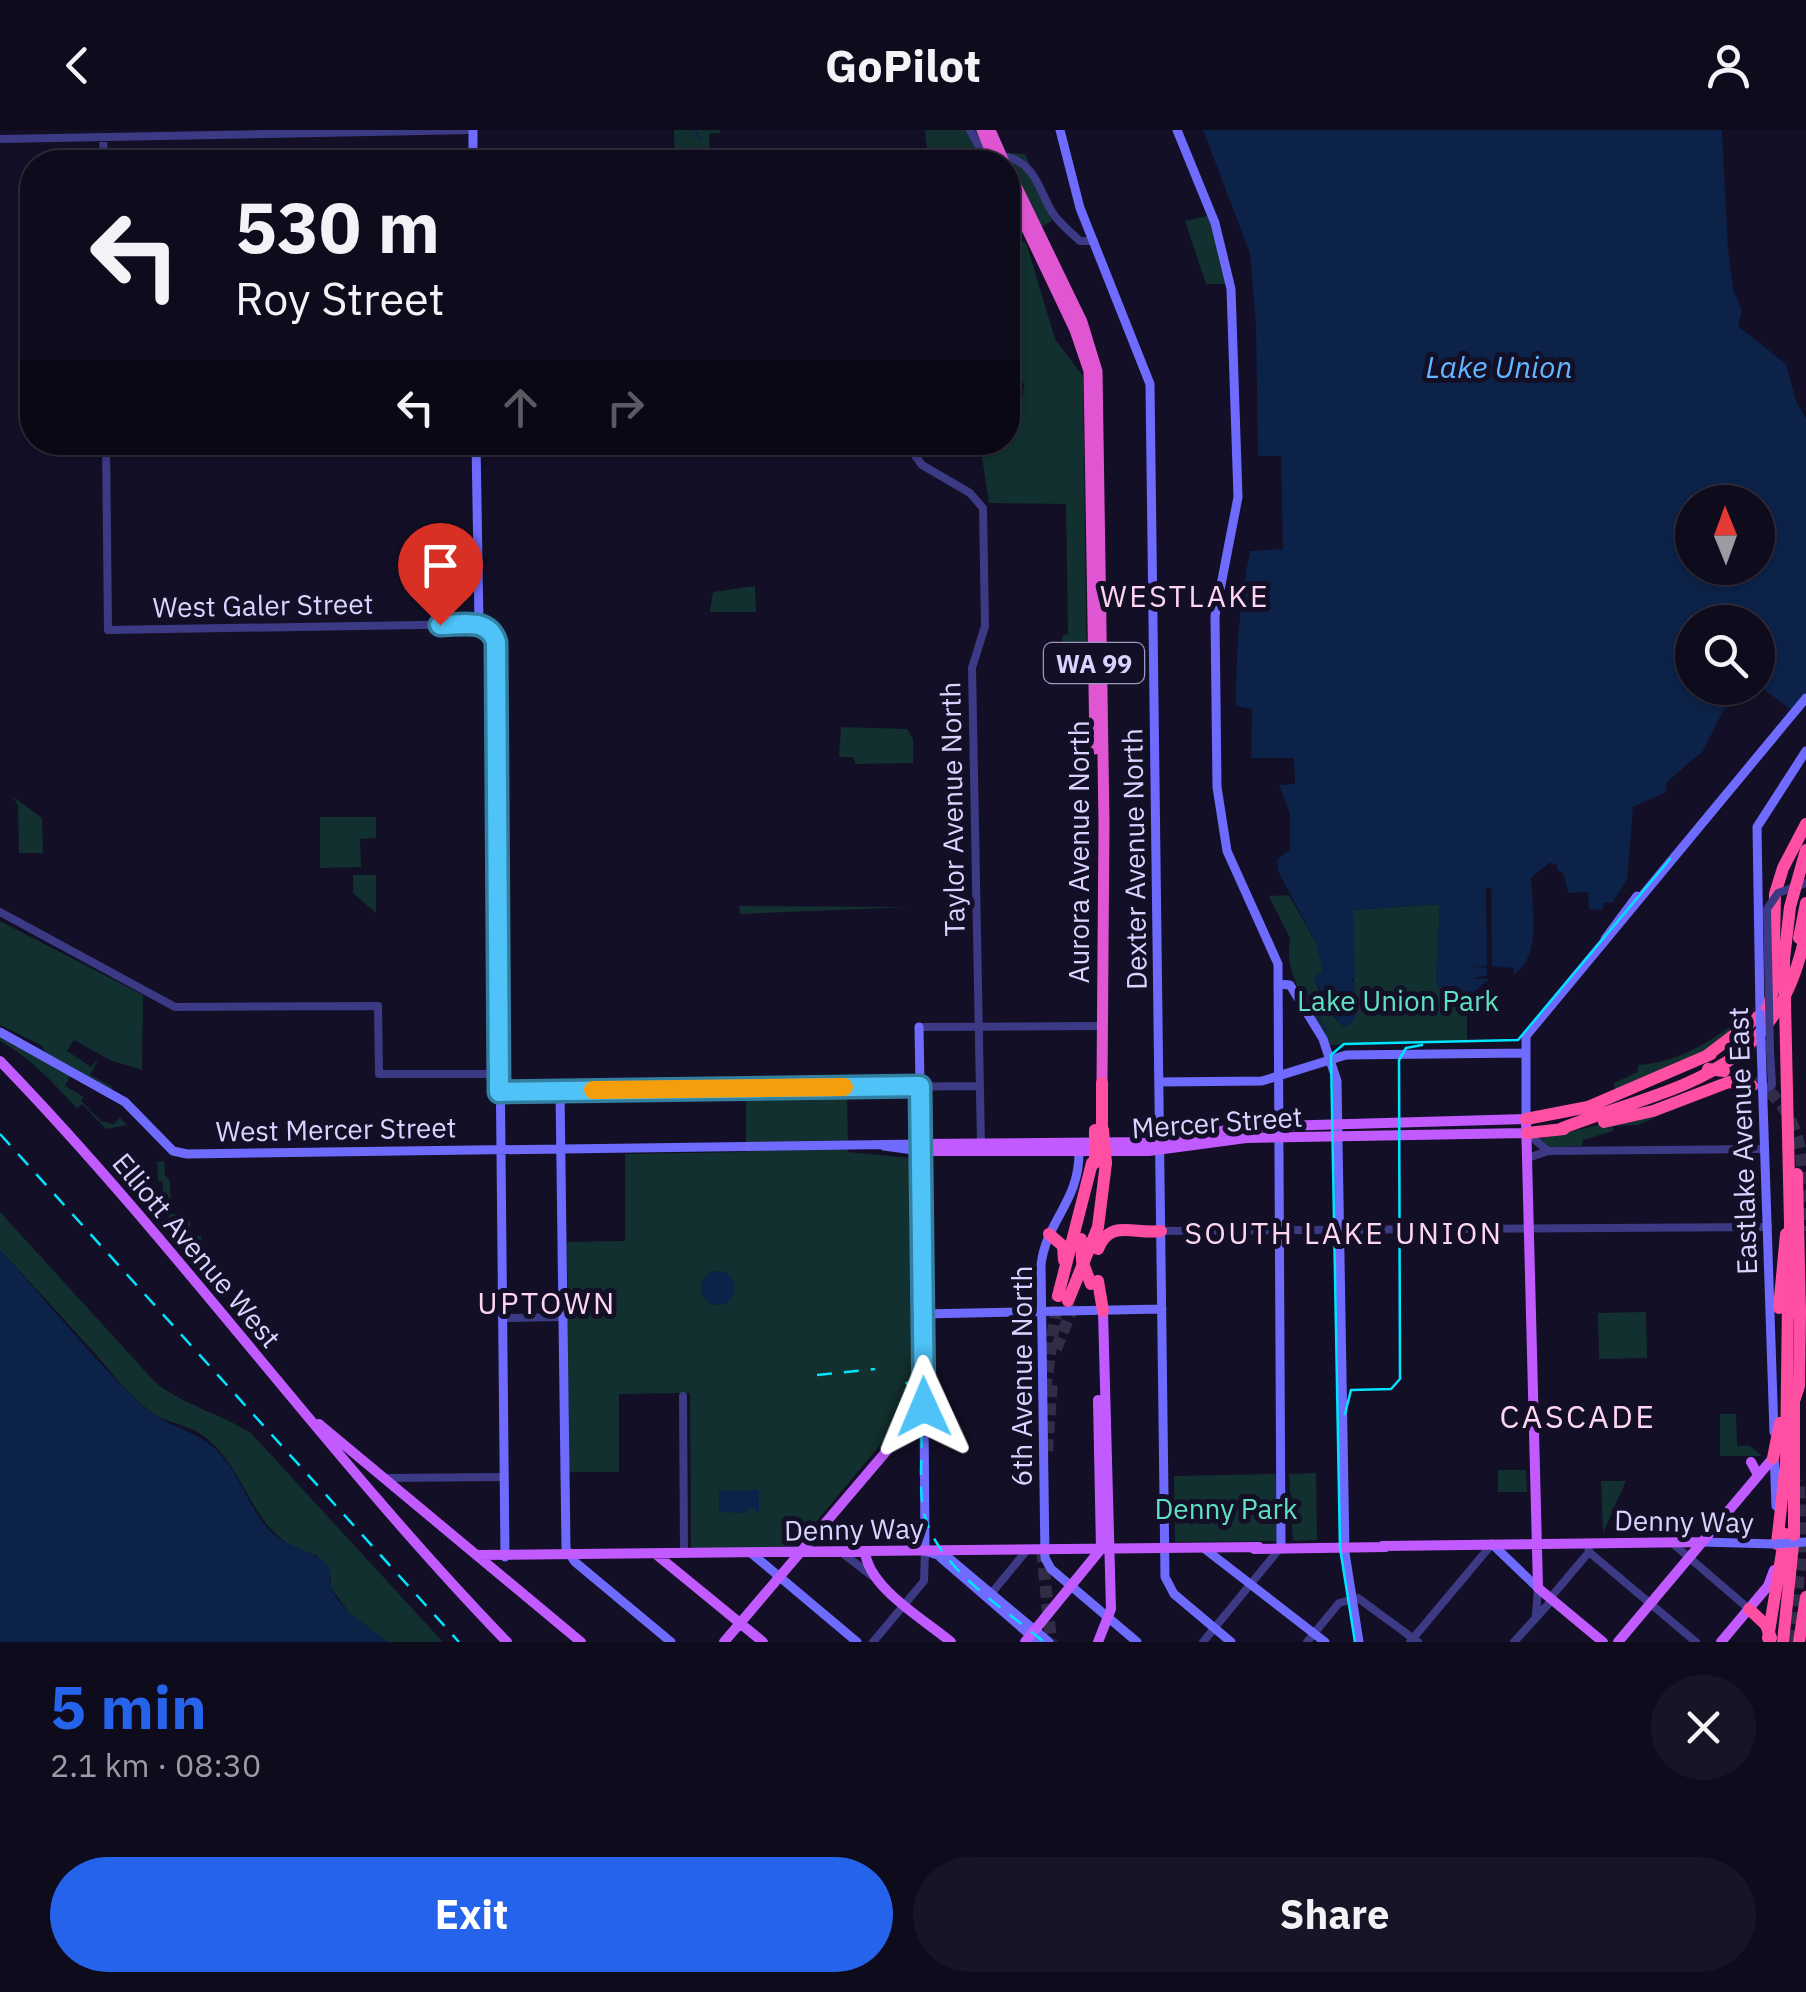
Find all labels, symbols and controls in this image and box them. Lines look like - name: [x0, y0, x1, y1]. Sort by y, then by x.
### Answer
- text: GoPilot: [825, 36, 981, 94]
- icon: back: [50, 38, 105, 93]
- icon: person: [1701, 38, 1756, 93]
- text: 530 m: [235, 181, 440, 272]
- icon: left: [70, 190, 200, 320]
- text: Roy Street: [235, 269, 445, 327]
- water label: Lake Union: [1426, 347, 1572, 386]
- icon: left: [388, 380, 443, 435]
- icon: ahead: [493, 380, 548, 435]
- icon: right: [598, 380, 653, 435]
- north arrow: [1675, 485, 1775, 585]
- map controls: [1675, 485, 1775, 705]
- pin: [398, 523, 483, 626]
- icon: arrive: [413, 538, 468, 593]
- district label: WESTLAKE: [1100, 576, 1270, 615]
- street label: West Galer Street: [152, 585, 374, 625]
- button: search: [1675, 605, 1775, 705]
- road number: WA 99: [1044, 643, 1144, 683]
- street label: Taylor Avenue North: [931, 681, 973, 937]
- street label: Aurora Avenue North: [1060, 720, 1097, 984]
- street label: Dexter Avenue North: [1113, 728, 1155, 990]
- park label: Lake Union Park: [1297, 982, 1499, 1019]
- street label: Eastlake Avenue East: [1719, 1006, 1765, 1276]
- street label: Mercer Street: [1130, 1098, 1304, 1146]
- street label: West Mercer Street: [215, 1108, 457, 1150]
- street label: Elliott Avenue West: [105, 1145, 289, 1355]
- district label: SOUTH LAKE UNION: [1185, 1213, 1503, 1252]
- street label: 6th Avenue North: [1003, 1266, 1040, 1486]
- district label: UPTOWN: [477, 1283, 617, 1322]
- position arrow: [872, 1355, 976, 1459]
- district label: CASCADE: [1500, 1395, 1657, 1437]
- park label: Denny Park: [1155, 1490, 1298, 1527]
- street label: Denny Way: [1614, 1501, 1754, 1541]
- street label: Denny Way: [784, 1509, 924, 1549]
- text: 5 min: [50, 1667, 207, 1746]
- button: close: [1651, 1675, 1756, 1780]
- text: 2.1 km · 08:30: [50, 1744, 261, 1786]
- button: Exit: [50, 1857, 893, 1972]
- button: Share: [913, 1857, 1756, 1972]

